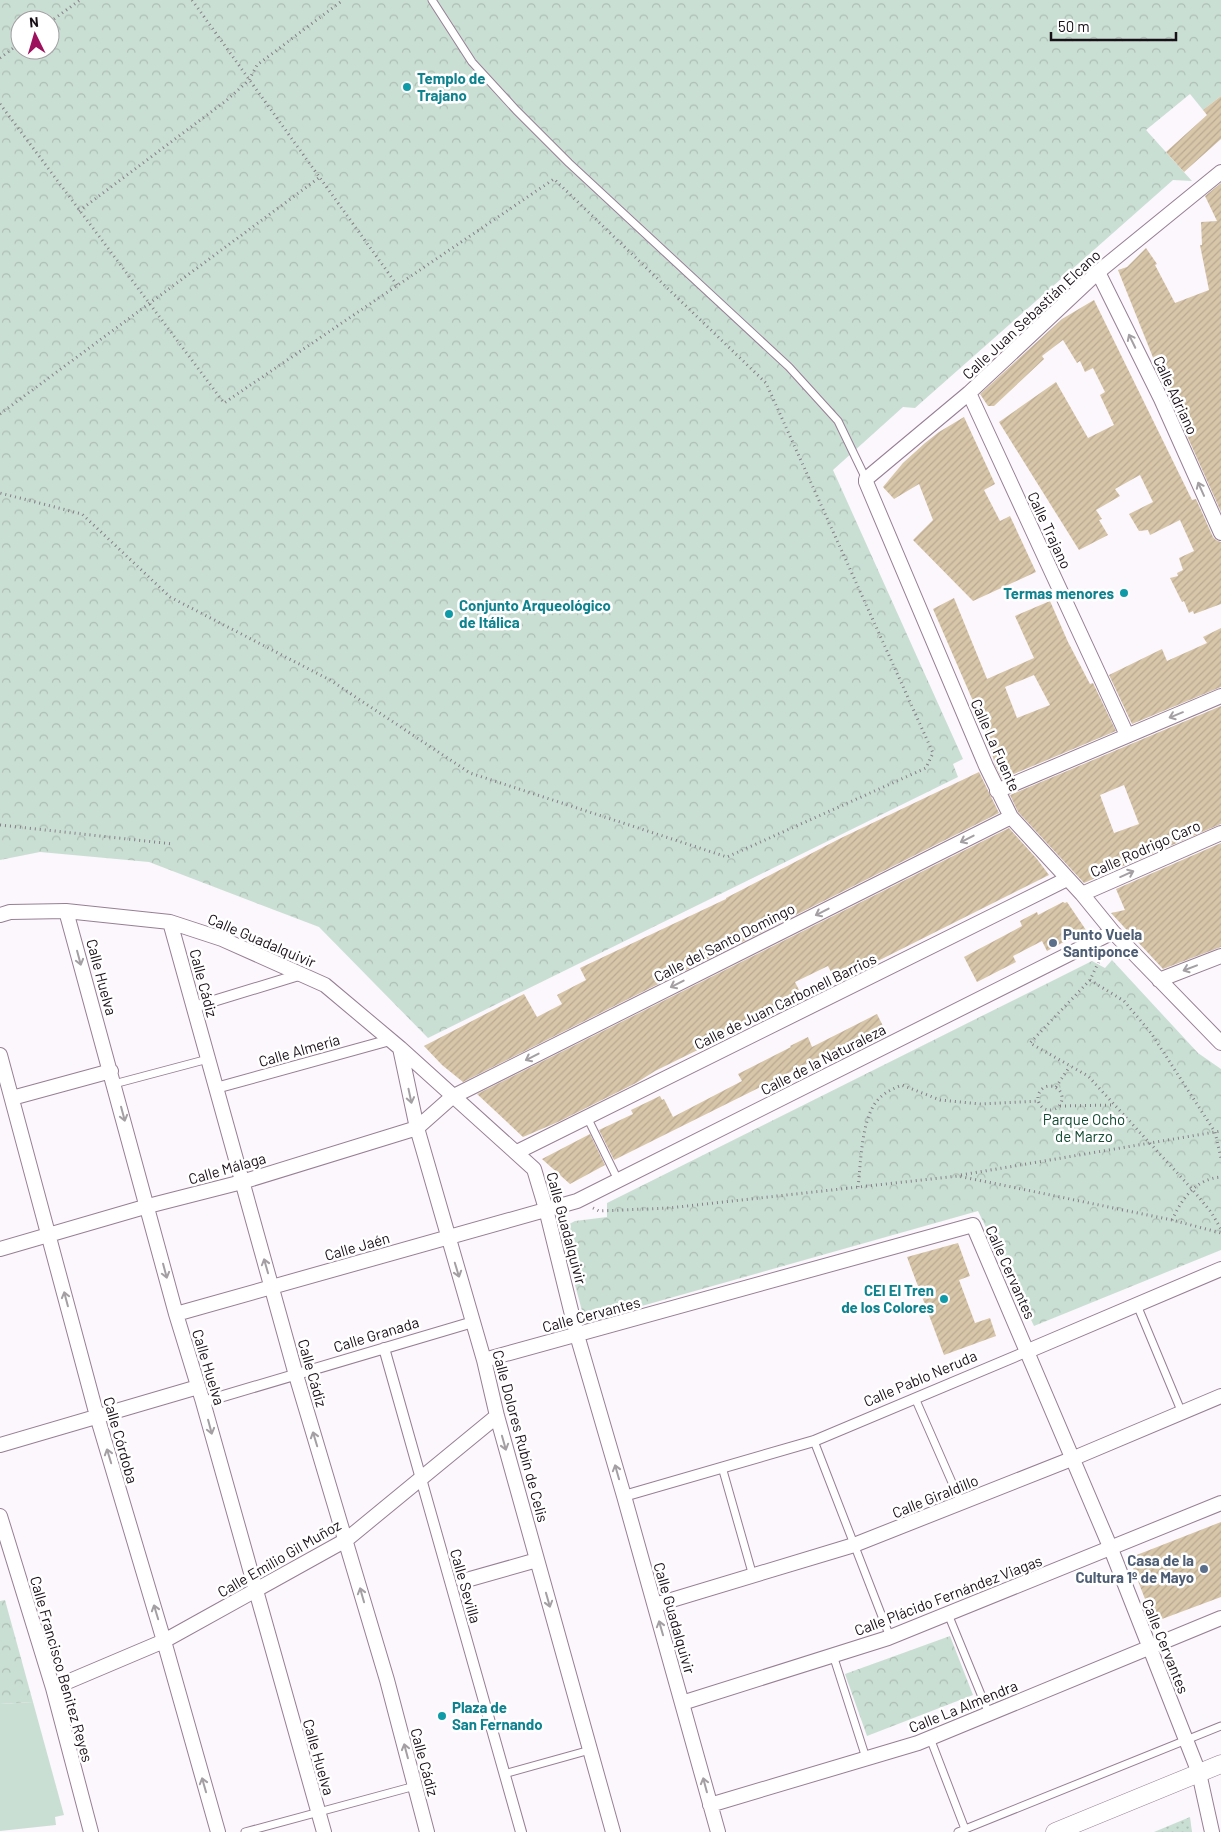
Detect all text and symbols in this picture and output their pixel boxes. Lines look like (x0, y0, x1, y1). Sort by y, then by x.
north arrow (10, 10, 60, 60)
scale bar (1051, 10, 1176, 42)
text: N (28, 13, 39, 30)
text: 50 m (1058, 17, 1090, 35)
place label: Templo de Trajano (417, 69, 485, 104)
marker: Templo de Trajano (401, 81, 413, 93)
street label: Calle Juan Sebastián Elcano (958, 245, 1104, 383)
one-way arrow (1127, 334, 1137, 349)
street label: Calle Adriano (1150, 353, 1202, 437)
one-way arrow (1196, 482, 1205, 497)
street label: Calle Trajano (1024, 489, 1076, 571)
place label: Termas menores (1003, 584, 1114, 602)
marker: Termas menores (1118, 587, 1130, 599)
place label: Conjunto Arqueológico de Itálica (459, 596, 611, 631)
marker: Conjunto Arqueológico de Itálica (443, 608, 455, 620)
street label: Calle La Fuente (968, 696, 1024, 794)
one-way arrow (1169, 710, 1184, 720)
street label: Calle Rodrigo Caro (1087, 816, 1203, 880)
one-way arrow (960, 834, 975, 844)
one-way arrow (1119, 869, 1134, 879)
street label: Calle del Santo Domingo (650, 899, 798, 985)
one-way arrow (815, 908, 830, 917)
street label: Calle Guadalquivir (205, 909, 319, 971)
place label: Punto Vuela Santiponce (1063, 925, 1142, 960)
street label: Calle Huelva (83, 937, 121, 1017)
marker: Punto Vuela Santiponce (1047, 937, 1059, 949)
street label: Calle Cádiz (186, 947, 222, 1019)
one-way arrow (75, 949, 85, 965)
street label: Calle de Juan Carbonell Barrios (691, 949, 879, 1053)
one-way arrow (1183, 964, 1198, 973)
one-way arrow (670, 980, 685, 989)
street label: Calle de la Naturaleza (757, 1020, 889, 1098)
street label: Calle Almería (256, 1030, 342, 1070)
one-way arrow (524, 1052, 539, 1062)
one-way arrow (406, 1088, 415, 1104)
one-way arrow (118, 1106, 128, 1122)
park label: Parque Ocho de Marzo (1043, 1110, 1125, 1145)
street label: Calle Málaga (186, 1148, 268, 1188)
street label: Calle Guadalquivir (543, 1170, 591, 1287)
street label: Calle Cervantes (982, 1222, 1040, 1322)
street label: Calle Jaén (322, 1228, 392, 1264)
one-way arrow (261, 1258, 271, 1274)
one-way arrow (453, 1261, 463, 1277)
one-way arrow (161, 1263, 170, 1279)
place label: CEI El Tren de los Colores (841, 1281, 934, 1316)
one-way arrow (61, 1292, 70, 1308)
street label: Calle Cervantes (540, 1292, 642, 1336)
marker: CEI El Tren de los Colores (938, 1293, 950, 1305)
street label: Calle Granada (331, 1312, 421, 1356)
street label: Calle Huelva (189, 1327, 229, 1407)
street label: Calle Cádiz (295, 1337, 331, 1409)
street label: Calle Pablo Neruda (861, 1346, 979, 1410)
street label: Calle Dolores Rubín de Celis (489, 1348, 553, 1524)
street label: Calle Córdoba (100, 1395, 142, 1485)
one-way arrow (205, 1419, 215, 1435)
one-way arrow (310, 1431, 320, 1447)
one-way arrow (500, 1435, 510, 1451)
one-way arrow (103, 1449, 113, 1465)
one-way arrow (612, 1464, 622, 1480)
street label: Calle Giraldillo (889, 1471, 981, 1521)
street label: Calle Emilio Gil Muñoz (214, 1515, 344, 1601)
street label: Calle Sevilla (447, 1547, 485, 1625)
street label: Calle Plácido Fernández Viagas (852, 1551, 1044, 1639)
place label: Casa de la Cultura 1º de Mayo (1075, 1551, 1194, 1586)
street label: Calle Guadalquivir (650, 1560, 700, 1676)
marker: Casa de la Cultura 1º de Mayo (1198, 1563, 1210, 1575)
street label: Calle Francisco Benitez Reyes (27, 1574, 97, 1764)
one-way arrow (356, 1587, 366, 1603)
one-way arrow (544, 1591, 553, 1607)
street label: Calle Cervantes (1139, 1596, 1193, 1696)
one-way arrow (150, 1604, 160, 1620)
one-way arrow (656, 1621, 666, 1637)
street label: Calle La Almendra (906, 1676, 1020, 1736)
place label: Plaza de San Fernando (452, 1698, 543, 1733)
marker: Plaza de San Fernando (436, 1710, 448, 1722)
street label: Calle Huelva (300, 1717, 338, 1797)
street label: Calle Cádiz (407, 1726, 443, 1798)
one-way arrow (400, 1743, 410, 1759)
one-way arrow (199, 1777, 209, 1793)
one-way arrow (700, 1777, 709, 1793)

